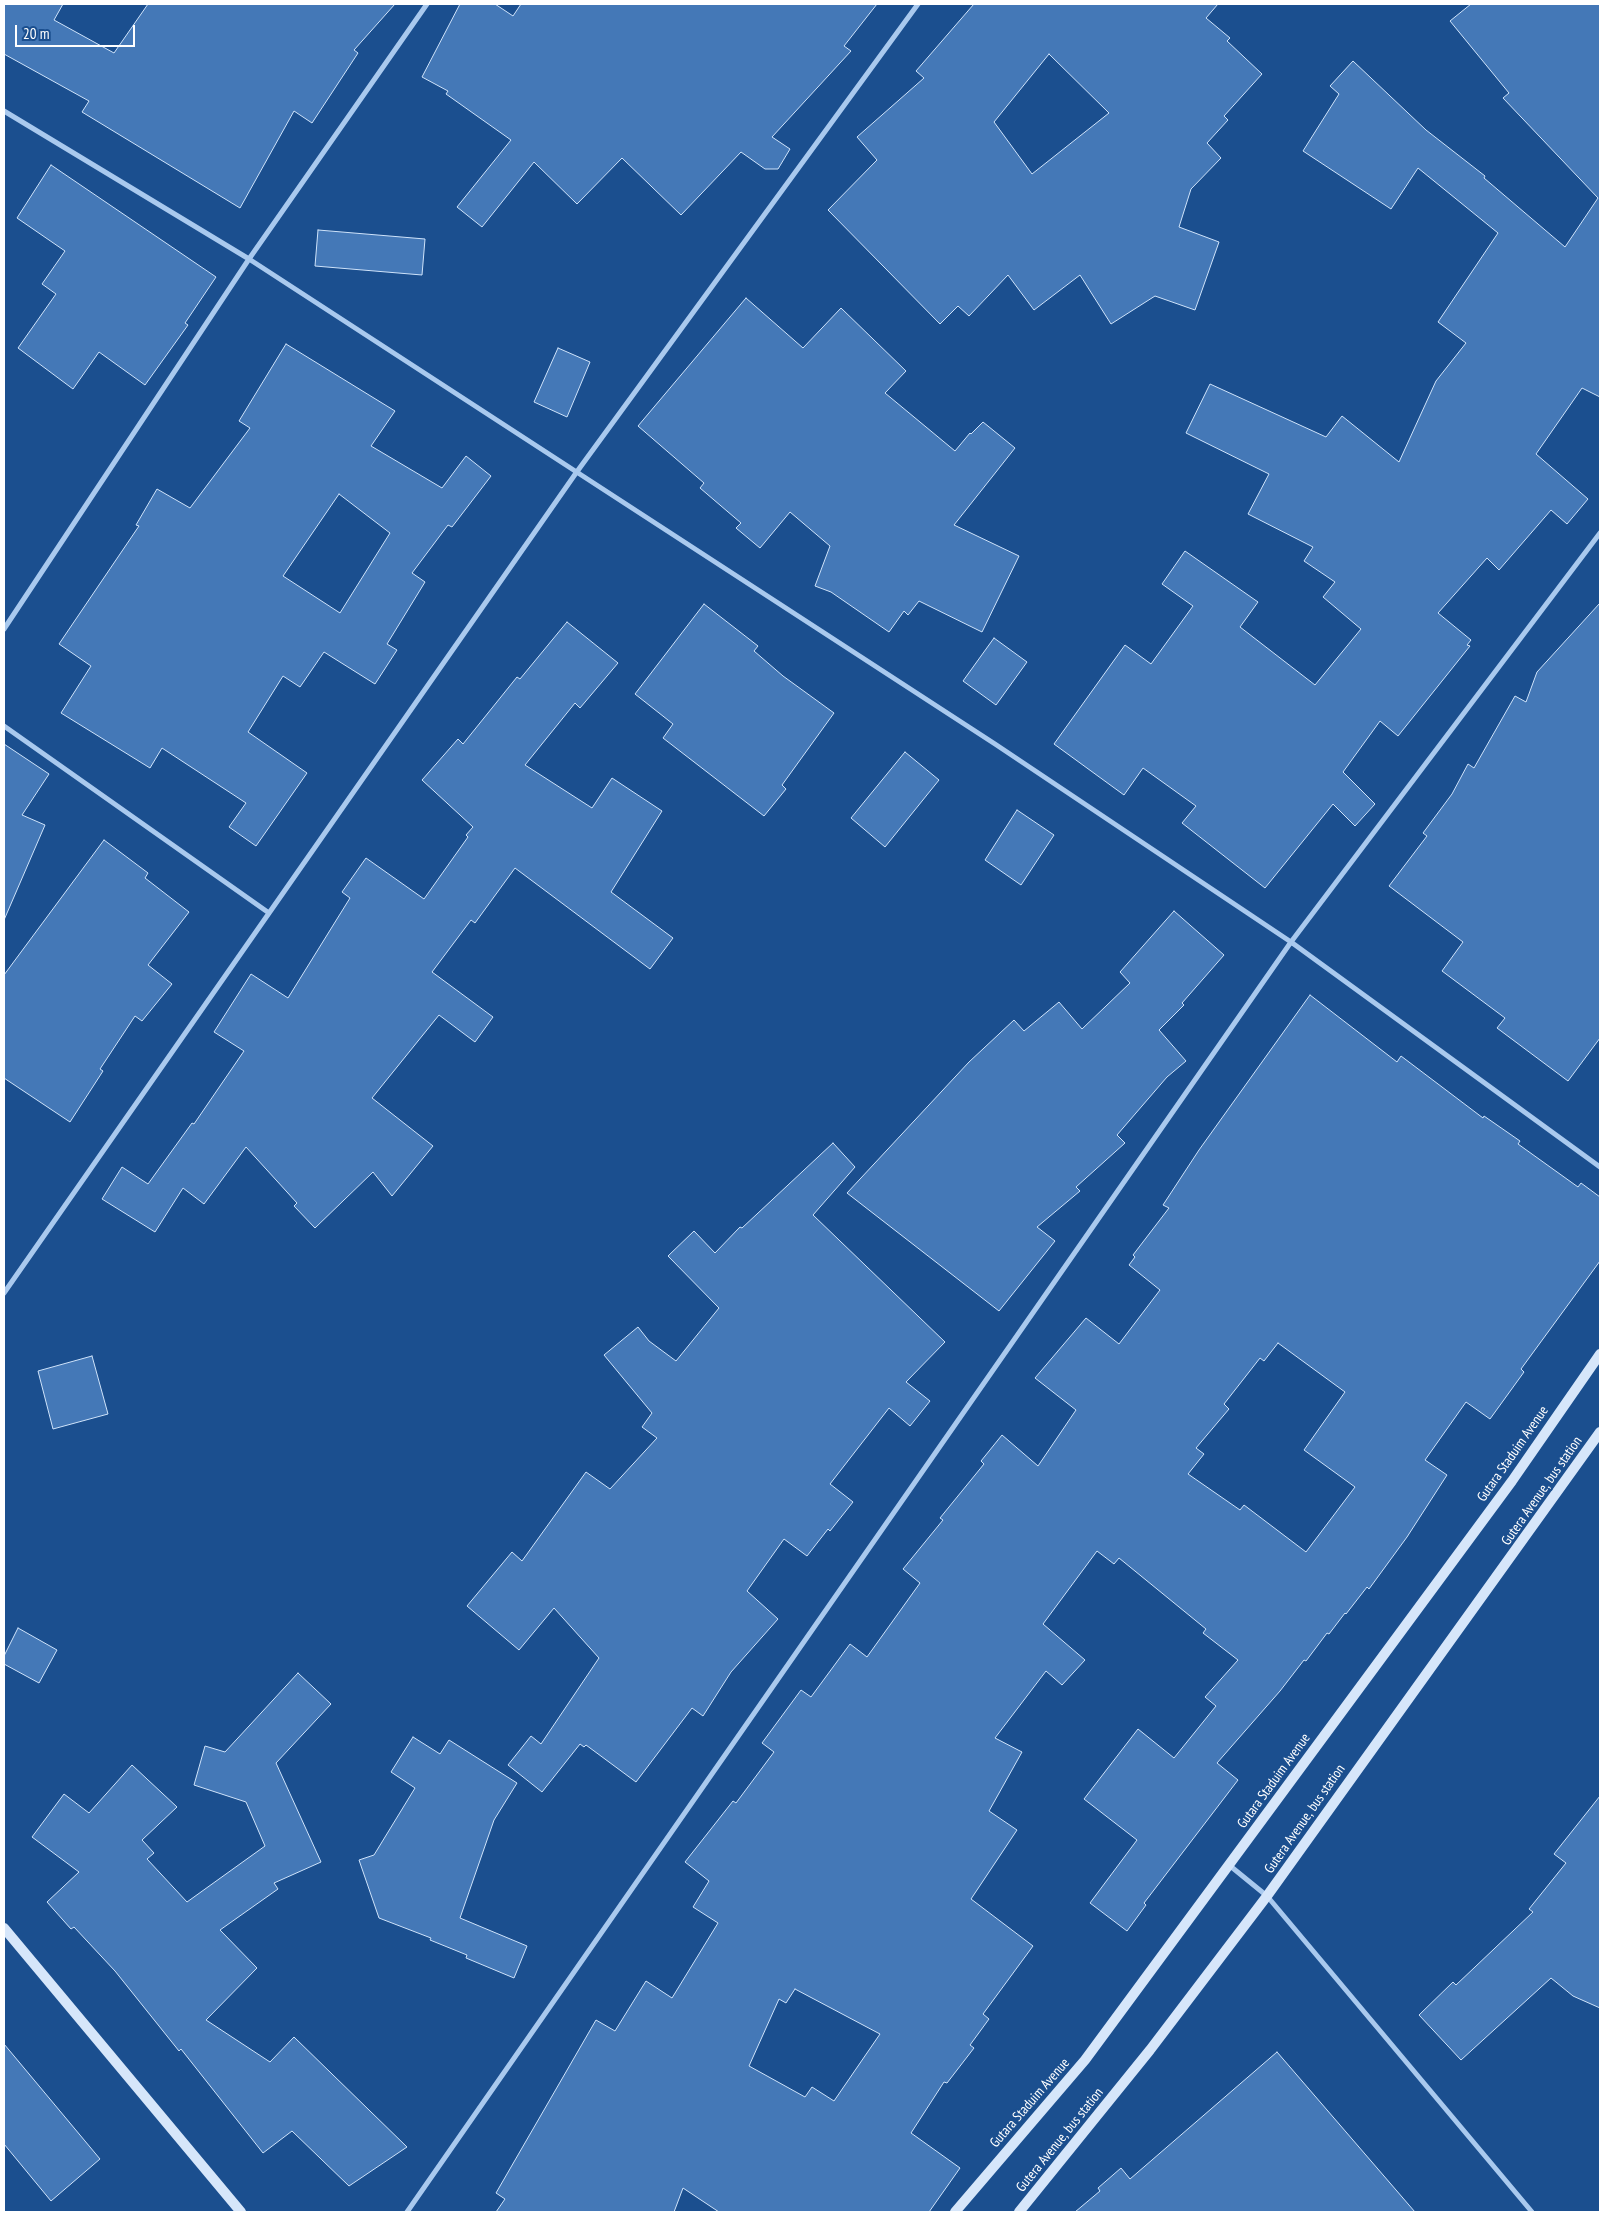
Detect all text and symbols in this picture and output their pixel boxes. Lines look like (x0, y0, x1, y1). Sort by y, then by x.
scale bar (18, 15, 138, 47)
text: 20 m (23, 24, 49, 43)
street label: Gutara Staduim Avenue (1474, 1403, 1552, 1505)
street label: Gutera Avenue, bus station (1498, 1433, 1586, 1549)
street label: Gutara Staduim Avenue (1234, 1730, 1314, 1832)
street label: Gutera Avenue, bus station (1261, 1761, 1349, 1877)
street label: Gutara Staduim Avenue (987, 2055, 1073, 2151)
street label: Gutera Avenue, bus station (1013, 2085, 1107, 2195)

